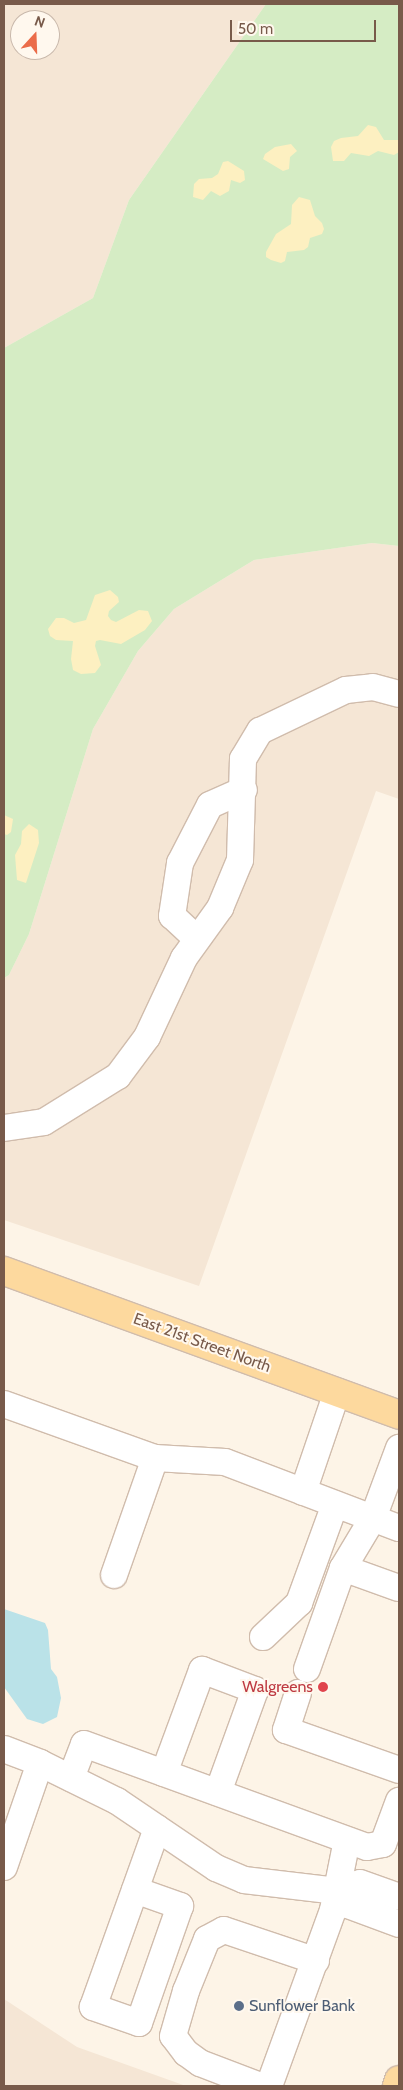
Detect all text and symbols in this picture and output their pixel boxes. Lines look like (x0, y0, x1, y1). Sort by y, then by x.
north arrow (10, 10, 60, 60)
scale bar (233, 10, 379, 42)
text: N (32, 12, 48, 32)
text: 50 m (238, 20, 273, 38)
street label: East 21st Street North (131, 1309, 273, 1377)
place label: Walgreens (242, 1677, 313, 1697)
marker: Walgreens (317, 1681, 329, 1693)
place label: Sunflower Bank (249, 1996, 355, 2016)
marker: Sunflower Bank (233, 2000, 245, 2012)

